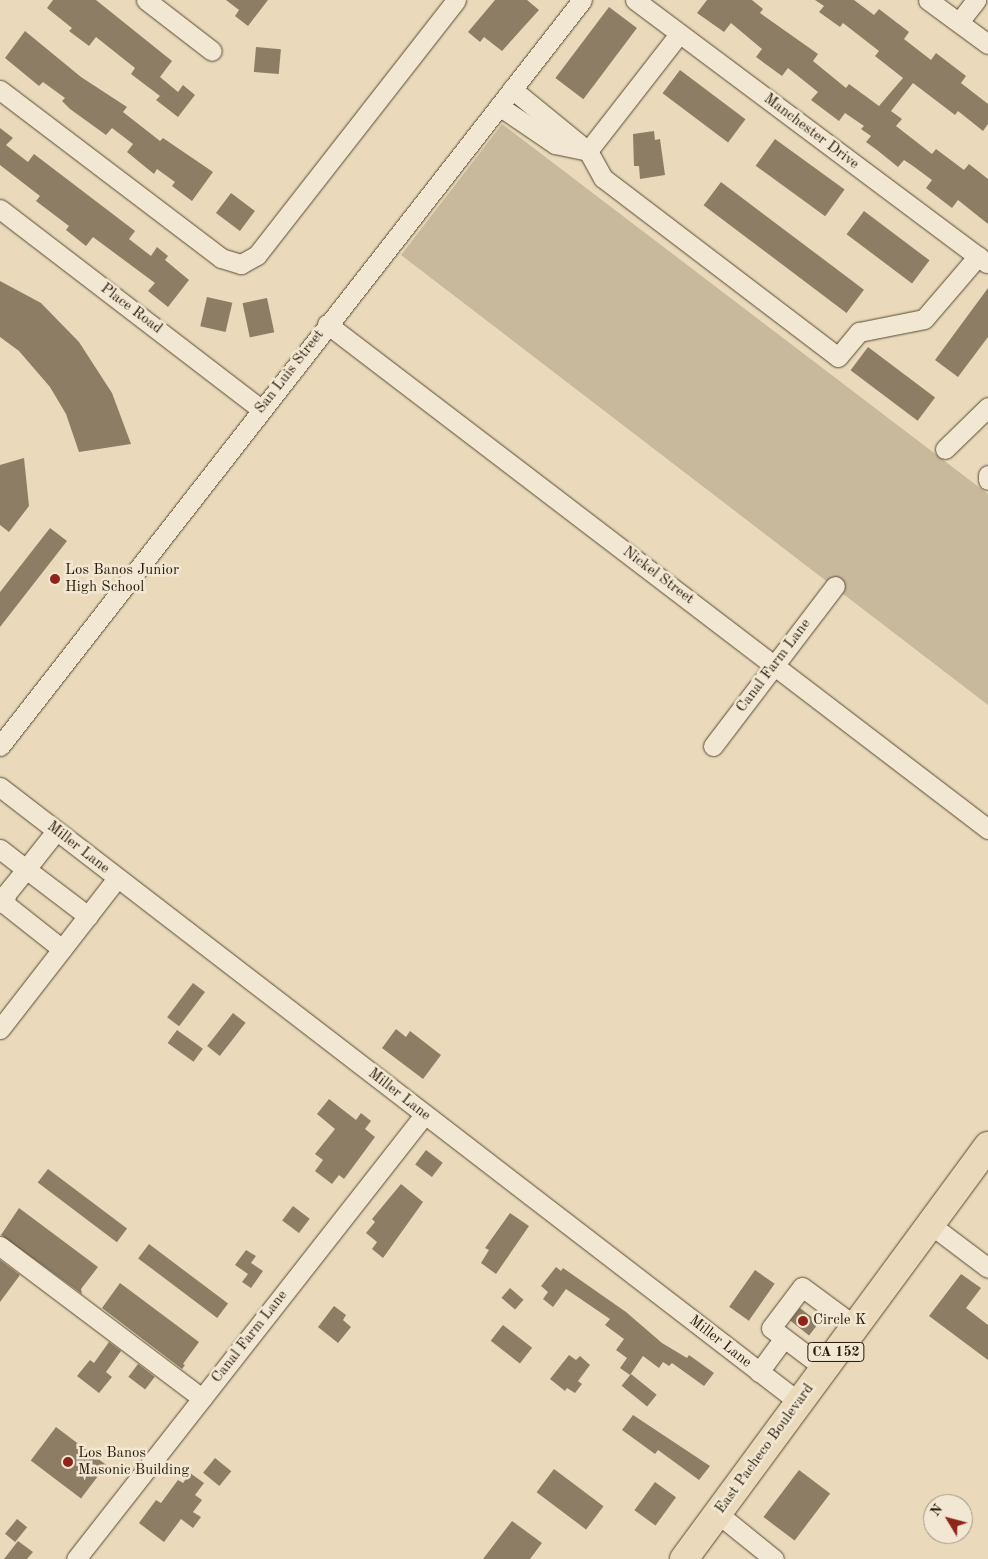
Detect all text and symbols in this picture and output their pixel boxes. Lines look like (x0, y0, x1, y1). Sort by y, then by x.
street label: Manchester Drive (760, 90, 862, 174)
street label: Place Road (97, 280, 165, 338)
street label: San Luis Street (252, 326, 328, 418)
street label: Nickel Street (619, 543, 697, 609)
place label: Los Banos Junior High School (65, 561, 179, 596)
marker: Los Banos Junior High School (49, 573, 61, 585)
street label: Canal Farm Lane (733, 616, 815, 716)
street label: Miller Lane (43, 818, 113, 878)
street label: Miller Lane (364, 1065, 434, 1125)
street label: Canal Farm Lane (208, 1287, 292, 1387)
street label: Miller Lane (685, 1312, 755, 1372)
place label: Circle K (813, 1312, 866, 1330)
marker: Circle K (797, 1315, 809, 1327)
road number: CA 152 (807, 1340, 865, 1364)
street label: East Pacheco Boulevard (712, 1381, 818, 1517)
place label: Los Banos Masonic Building (78, 1444, 189, 1479)
marker: Los Banos Masonic Building (62, 1456, 74, 1468)
north arrow (923, 1494, 973, 1544)
text: N (928, 1502, 946, 1519)

